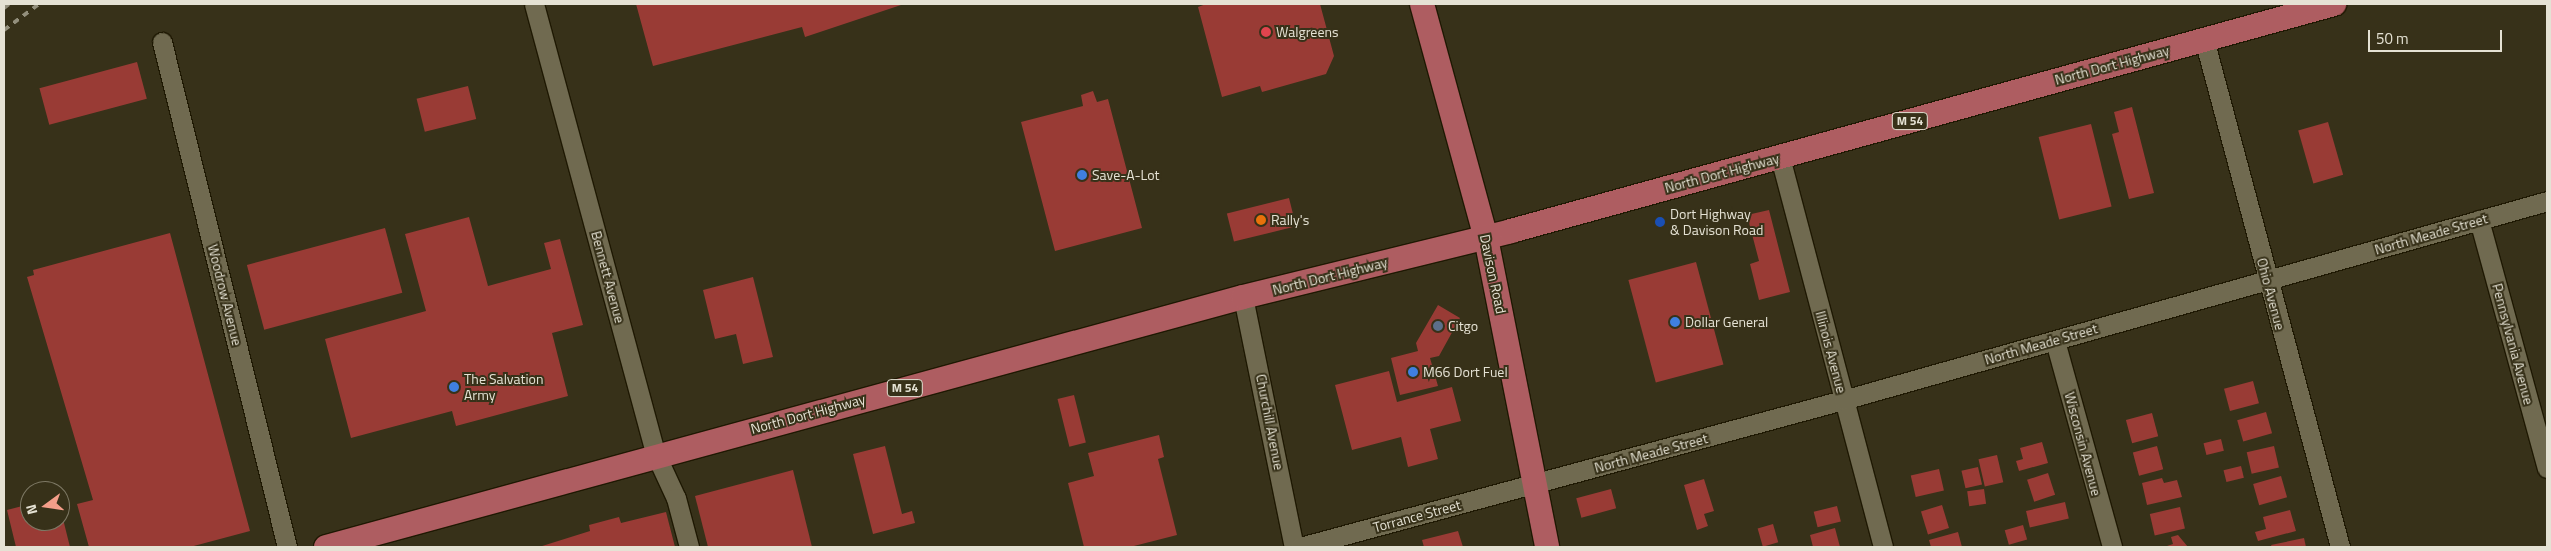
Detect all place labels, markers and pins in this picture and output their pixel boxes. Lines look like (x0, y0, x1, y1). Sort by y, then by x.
place label: Walgreens (1276, 24, 1339, 40)
marker: Walgreens (1260, 26, 1272, 38)
place label: Save-A-Lot (1092, 167, 1159, 183)
marker: Save-A-Lot (1076, 169, 1088, 181)
place label: Dort Highway & Davison Road (1670, 206, 1763, 238)
place label: Rally's (1271, 212, 1309, 228)
marker: Rally's (1255, 214, 1267, 226)
marker: Dort Highway & Davison Road (1654, 216, 1666, 228)
place label: Dollar General (1685, 314, 1768, 330)
marker: Dollar General (1669, 316, 1681, 328)
place label: Citgo (1448, 318, 1478, 334)
marker: Citgo (1432, 320, 1444, 332)
place label: M66 Dort Fuel (1423, 364, 1508, 380)
marker: M66 Dort Fuel (1407, 366, 1419, 378)
place label: The Salvation Army (464, 371, 543, 404)
marker: The Salvation Army (448, 381, 460, 393)

